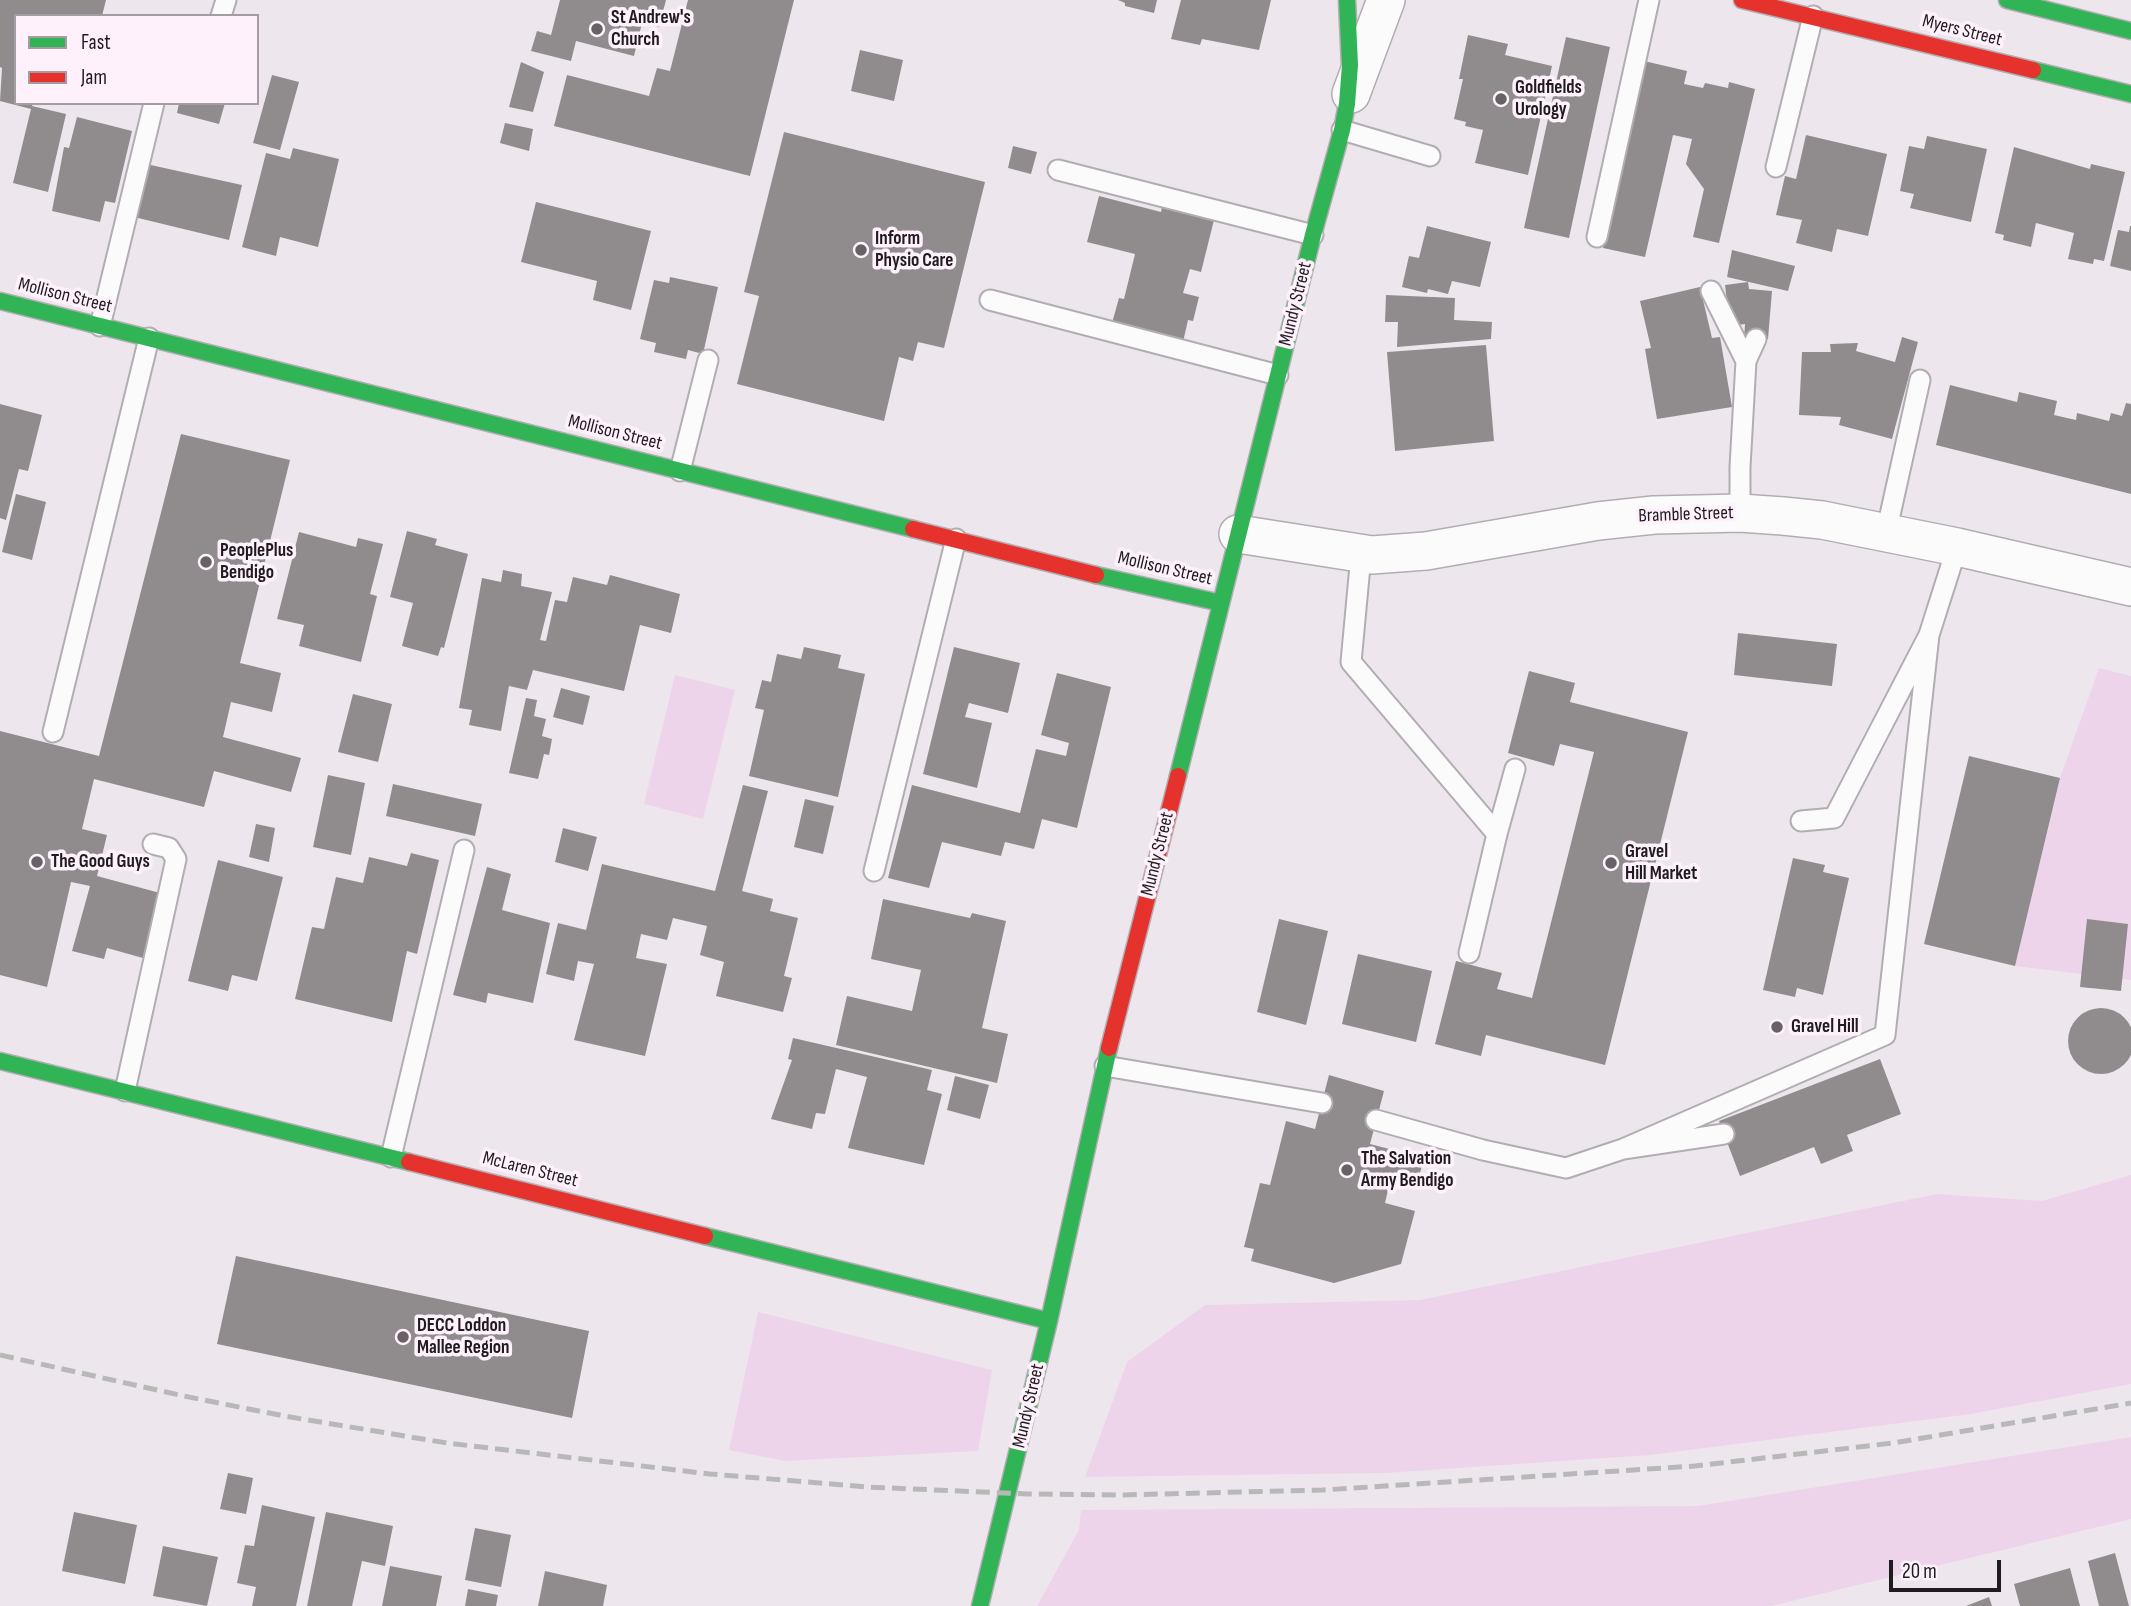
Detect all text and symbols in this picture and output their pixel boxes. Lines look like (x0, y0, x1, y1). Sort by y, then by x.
place label: St Andrew's Church (611, 7, 691, 51)
street label: Myers Street (1920, 10, 2004, 52)
legend (14, 14, 259, 105)
marker: St Andrew's Church (589, 21, 605, 37)
text: Fast (81, 30, 111, 55)
text: Jam (81, 65, 107, 90)
place label: Goldfields Urology (1515, 77, 1582, 121)
marker: Goldfields Urology (1493, 91, 1509, 107)
place label: Inform Physio Care (875, 228, 953, 272)
marker: Inform Physio Care (853, 242, 869, 258)
street label: Mundy Street (1275, 260, 1317, 348)
street label: Mollison Street (16, 273, 114, 319)
street label: Mollison Street (566, 410, 664, 456)
street label: Bramble Street (1638, 502, 1734, 528)
place label: PeoplePlus Bendigo (220, 540, 293, 584)
street label: Mollison Street (1116, 547, 1214, 591)
marker: PeoplePlus Bendigo (198, 554, 214, 570)
street label: Mundy Street (1137, 810, 1179, 898)
place label: Gravel Hill Market (1625, 841, 1697, 885)
place label: The Good Guys (51, 851, 150, 873)
marker: The Good Guys (29, 854, 45, 870)
marker: Gravel Hill Market (1603, 855, 1619, 871)
place label: Gravel Hill (1791, 1016, 1859, 1038)
marker: Gravel Hill (1769, 1019, 1785, 1035)
street label: McLaren Street (480, 1147, 580, 1193)
place label: The Salvation Army Bendigo (1361, 1148, 1453, 1192)
marker: The Salvation Army Bendigo (1339, 1162, 1355, 1178)
place label: DECC Loddon Mallee Region (417, 1315, 510, 1359)
marker: DECC Loddon Mallee Region (395, 1329, 411, 1345)
street label: Mundy Street (1008, 1362, 1050, 1450)
scale bar (1893, 1546, 2005, 1590)
text: 20 m (1902, 1559, 1937, 1584)

